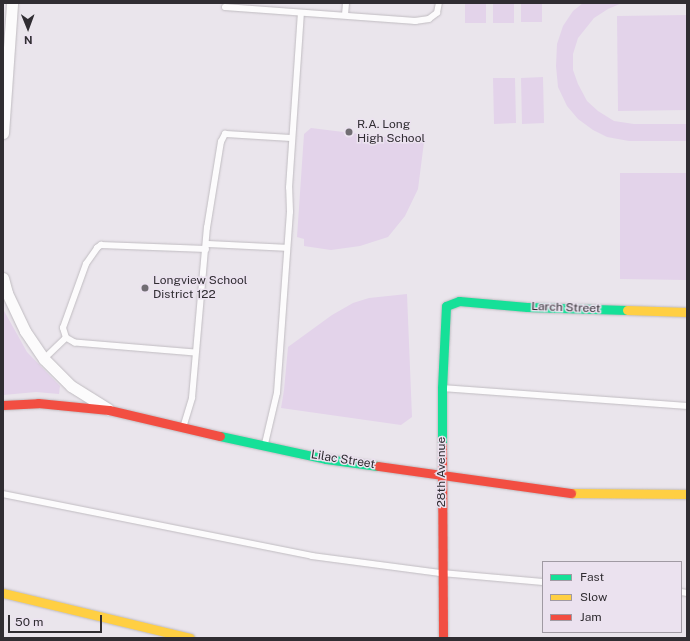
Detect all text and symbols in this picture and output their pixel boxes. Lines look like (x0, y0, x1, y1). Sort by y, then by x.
north arrow (8, 8, 48, 48)
text: N (24, 34, 33, 46)
place label: R.A. Long High School (357, 118, 425, 146)
marker: R.A. Long High School (344, 127, 354, 137)
place label: Longview School District 122 (153, 274, 248, 302)
marker: Longview School District 122 (140, 283, 150, 293)
street label: Larch Street (531, 300, 601, 316)
street label: 28th Avenue (435, 437, 449, 507)
street label: Lilac Street (310, 448, 376, 472)
legend (542, 561, 682, 633)
text: Fast (580, 570, 604, 584)
text: Slow (580, 590, 607, 604)
scale bar (10, 607, 104, 633)
text: Jam (580, 610, 602, 624)
text: 50 m (15, 615, 43, 629)

